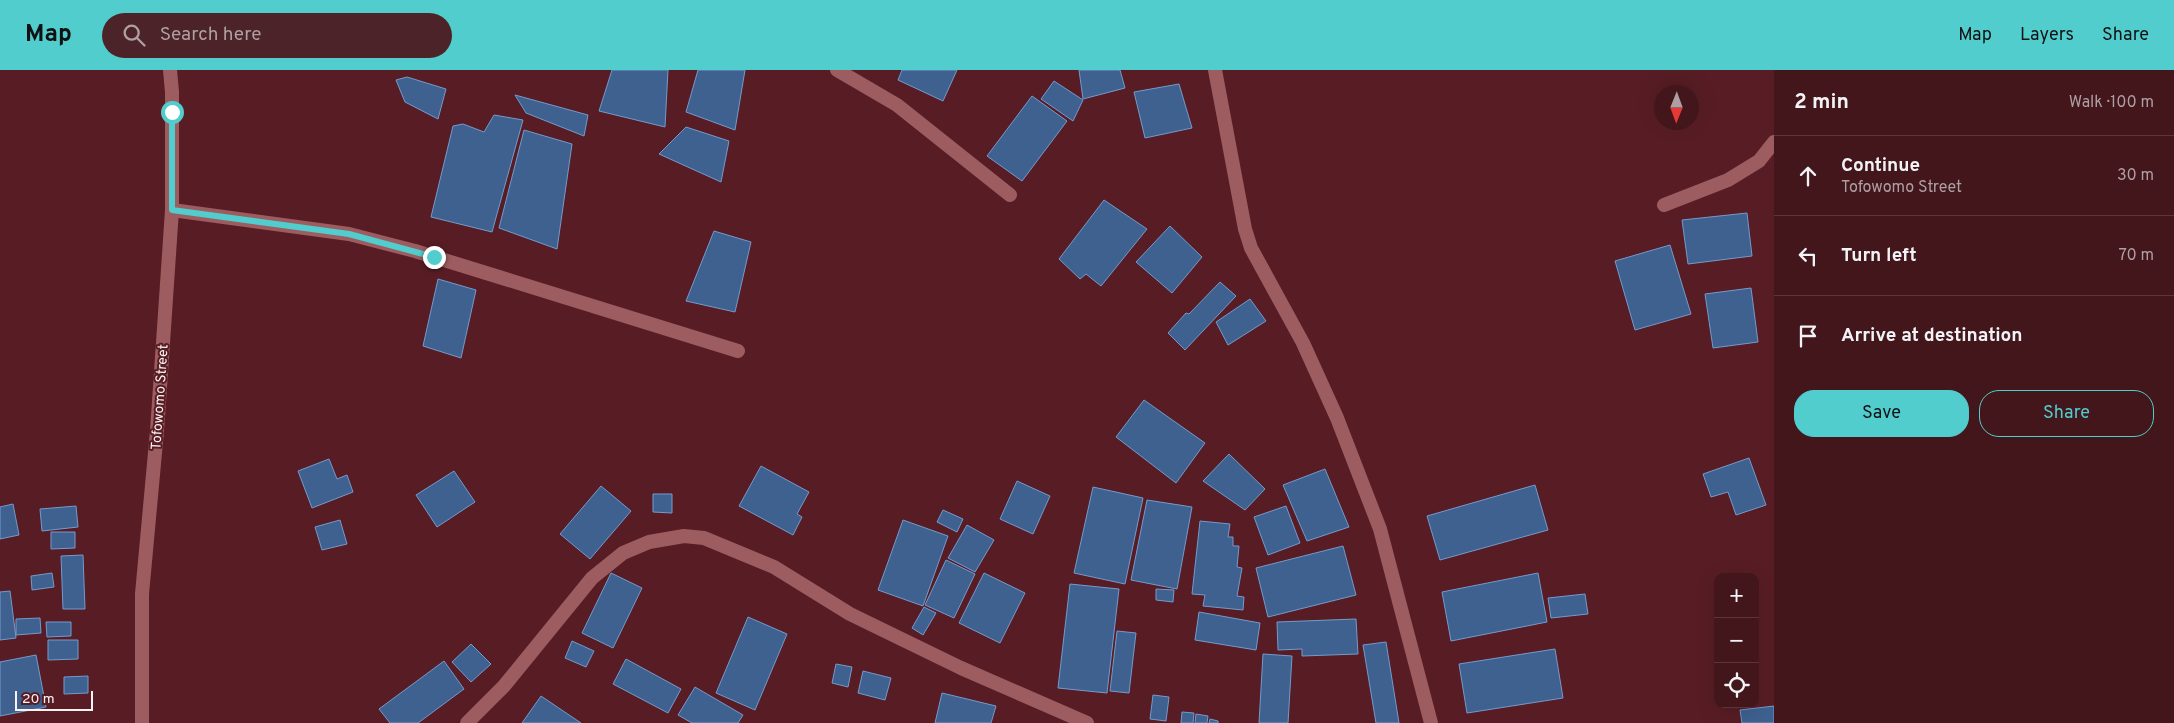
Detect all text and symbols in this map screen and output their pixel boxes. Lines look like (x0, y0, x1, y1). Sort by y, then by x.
search box (102, 13, 452, 58)
text: Map (25, 20, 72, 50)
icon: search (120, 21, 148, 49)
text: Search here (160, 23, 261, 47)
text: Map (1958, 24, 1992, 47)
text: Layers (2020, 24, 2074, 47)
text: Share (2102, 24, 2149, 47)
north arrow (1654, 85, 1699, 130)
text: 2 min (1794, 89, 1849, 116)
text: Walk · 100 m (2069, 93, 2154, 113)
route start (161, 101, 184, 124)
text: Continue (1841, 154, 1920, 178)
icon: ahead (1794, 162, 1822, 190)
text: 30 m (2117, 166, 2154, 186)
text: Tofowomo Street (1841, 178, 1962, 198)
icon: left (1794, 242, 1822, 270)
text: Turn left (1841, 244, 1917, 268)
route end (423, 246, 446, 269)
text: 70 m (2119, 246, 2154, 266)
icon: arrive (1794, 322, 1822, 350)
text: Arrive at destination (1841, 324, 2022, 348)
street label: Tofowomo Street (148, 344, 173, 451)
button: Save (1794, 390, 1969, 437)
button: Share (1979, 390, 2154, 437)
map controls (1714, 573, 1759, 708)
button: + (1714, 573, 1759, 618)
button: − (1714, 618, 1759, 663)
button: locate (1714, 663, 1759, 708)
scale bar (15, 688, 92, 711)
text: 20 m (22, 691, 55, 708)

